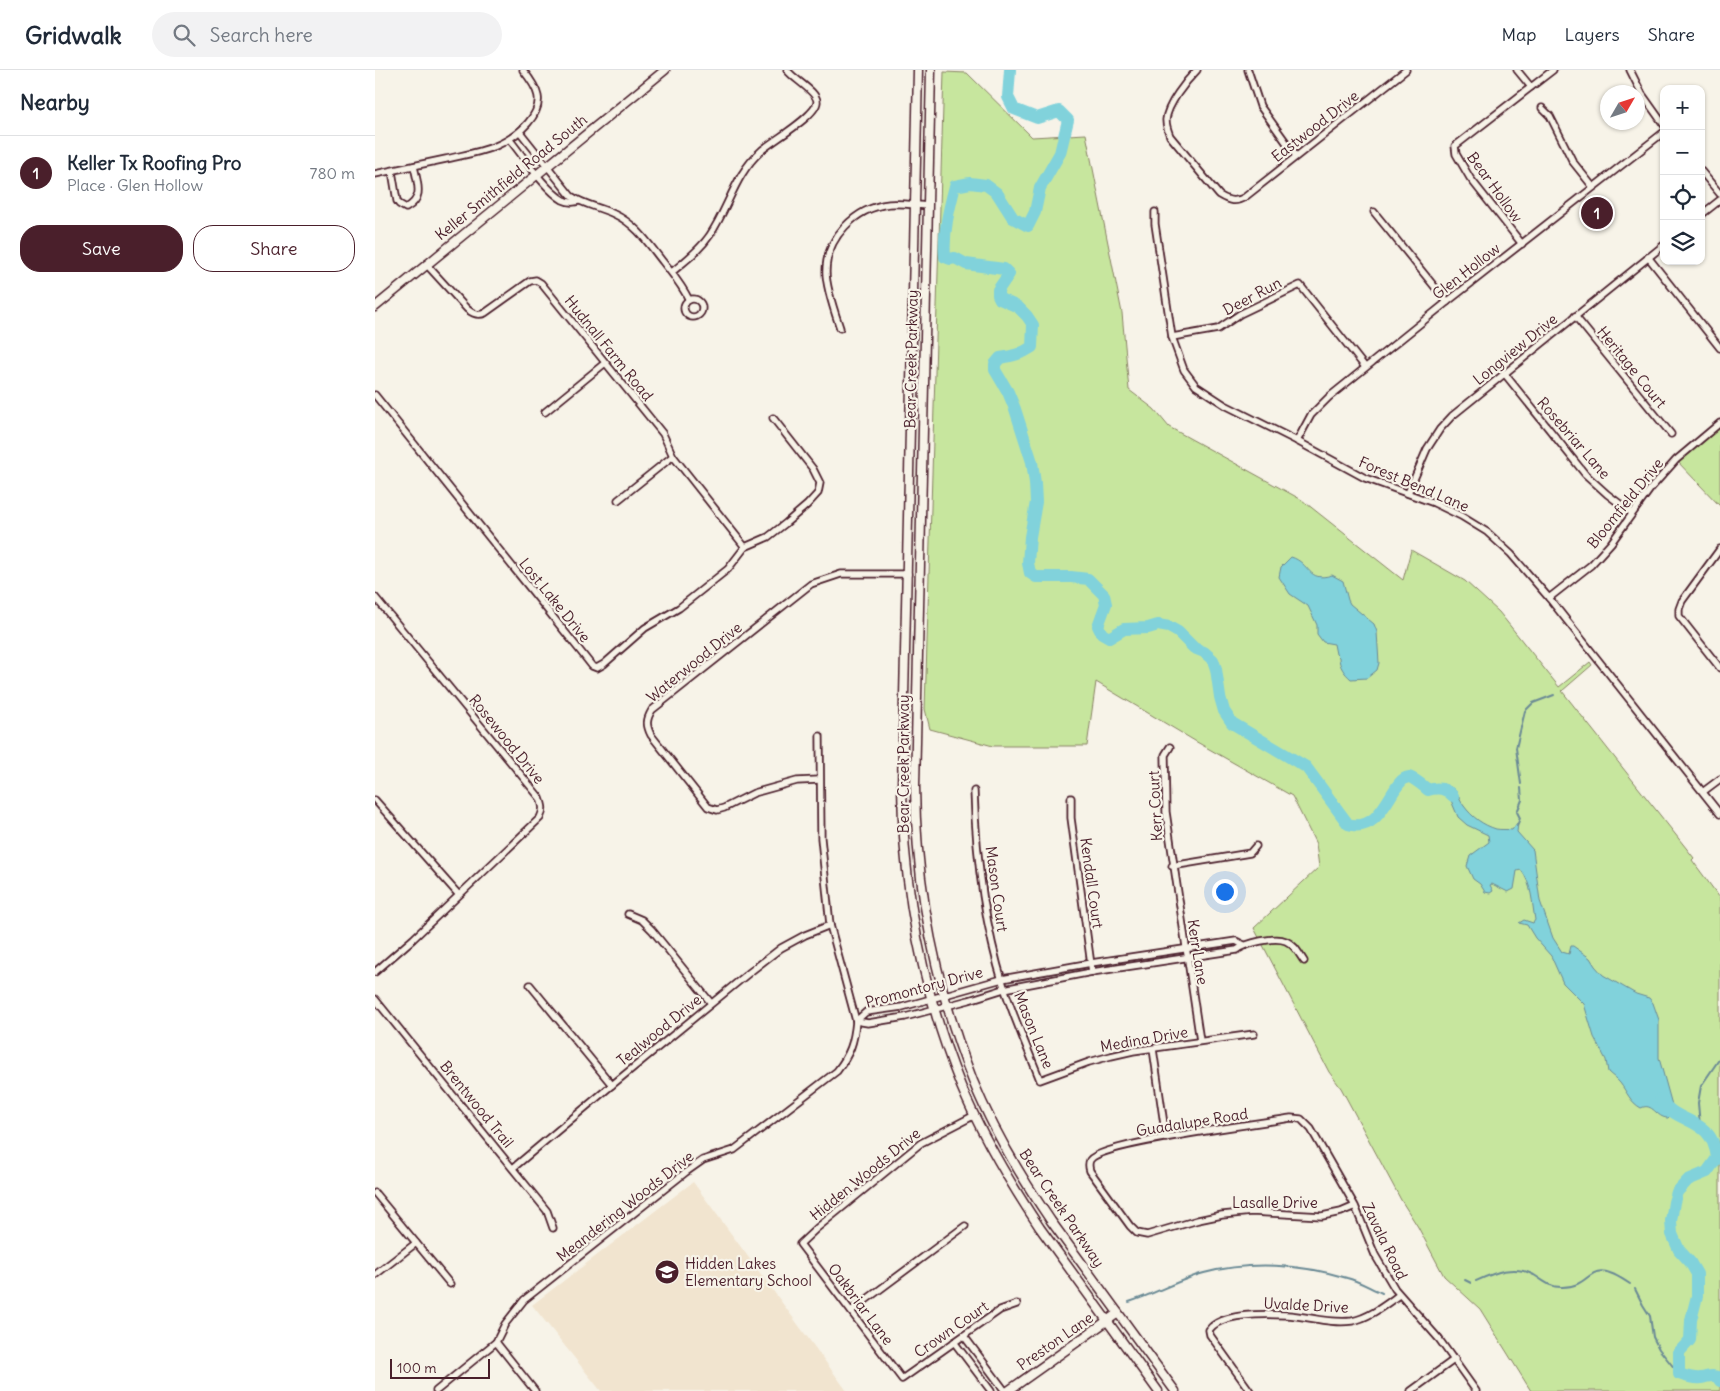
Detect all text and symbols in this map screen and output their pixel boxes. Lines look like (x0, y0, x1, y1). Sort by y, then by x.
search box (152, 12, 502, 57)
text: Gridwalk (25, 20, 122, 50)
icon: search (170, 21, 198, 49)
text: Search here (210, 23, 313, 47)
text: Map (1501, 23, 1536, 46)
text: Layers (1564, 23, 1620, 46)
text: Share (1648, 23, 1695, 46)
north arrow (1600, 85, 1645, 130)
map controls (1660, 85, 1705, 265)
button: + (1660, 85, 1705, 130)
street label: Eastwood Drive (1268, 86, 1362, 166)
text: Nearby (20, 89, 90, 116)
street label: Keller Smithfield Road South (431, 110, 591, 244)
button: − (1660, 130, 1705, 175)
street label: Bear Hollow (1463, 148, 1527, 226)
text: Keller Tx Roofing Pro (67, 151, 241, 175)
text: 1 (33, 163, 39, 183)
text: 780 m (310, 163, 355, 183)
text: Place · Glen Hollow (67, 175, 203, 195)
button: locate (1660, 175, 1705, 220)
pin: 1 (1581, 194, 1613, 232)
button: layers (1660, 220, 1705, 265)
button: Save (20, 225, 183, 272)
button: Share (193, 225, 355, 272)
street label: Glen Hollow (1428, 239, 1504, 303)
street label: Deer Run (1220, 273, 1285, 319)
street label: Bear Creek Parkway (900, 289, 922, 429)
street label: Hudnall Farm Road (561, 291, 657, 405)
street label: Longview Drive (1469, 309, 1561, 389)
street label: Heritage Court (1593, 322, 1671, 412)
street label: Rosebriar Lane (1533, 393, 1615, 483)
street label: Forest Bend Lane (1356, 452, 1472, 516)
street label: Bloomfield Drive (1583, 454, 1667, 552)
street label: Lost Lake Drive (515, 554, 595, 646)
street label: Waterwood Drive (642, 618, 746, 706)
street label: Rosewood Drive (465, 691, 549, 787)
street label: Bear Creek Parkway (894, 695, 913, 833)
street label: Kerr Court (1144, 770, 1166, 842)
street label: Kendall Court (1076, 836, 1108, 930)
street label: Mason Court (982, 845, 1012, 933)
your location (1212, 879, 1238, 905)
street label: Kerr Lane (1183, 918, 1213, 986)
street label: Promontory Drive (863, 962, 985, 1012)
street label: Mason Lane (1010, 989, 1058, 1071)
street label: Tealwood Drive (613, 990, 705, 1070)
street label: Medina Drive (1099, 1022, 1189, 1056)
street label: Brentwood Trail (436, 1057, 518, 1151)
street label: Guadalupe Road (1135, 1104, 1249, 1140)
street label: Hidden Woods Drive (806, 1124, 924, 1224)
street label: Bear Creek Parkway (1015, 1145, 1109, 1271)
street label: Meandering Woods Drive (553, 1146, 697, 1266)
street label: Lasalle Drive (1232, 1193, 1318, 1212)
street label: Zavala Road (1358, 1199, 1412, 1283)
place label: Hidden Lakes Elementary School (685, 1254, 812, 1290)
school or university icon: Hidden Lakes Elementary School (654, 1259, 680, 1285)
street label: Oakbriar Lane (824, 1259, 898, 1349)
street label: Uvalde Drive (1263, 1293, 1349, 1317)
street label: Crown Court (910, 1296, 992, 1362)
street label: Preston Lane (1013, 1308, 1097, 1374)
scale bar (390, 1356, 490, 1379)
text: 100 m (397, 1359, 437, 1377)

